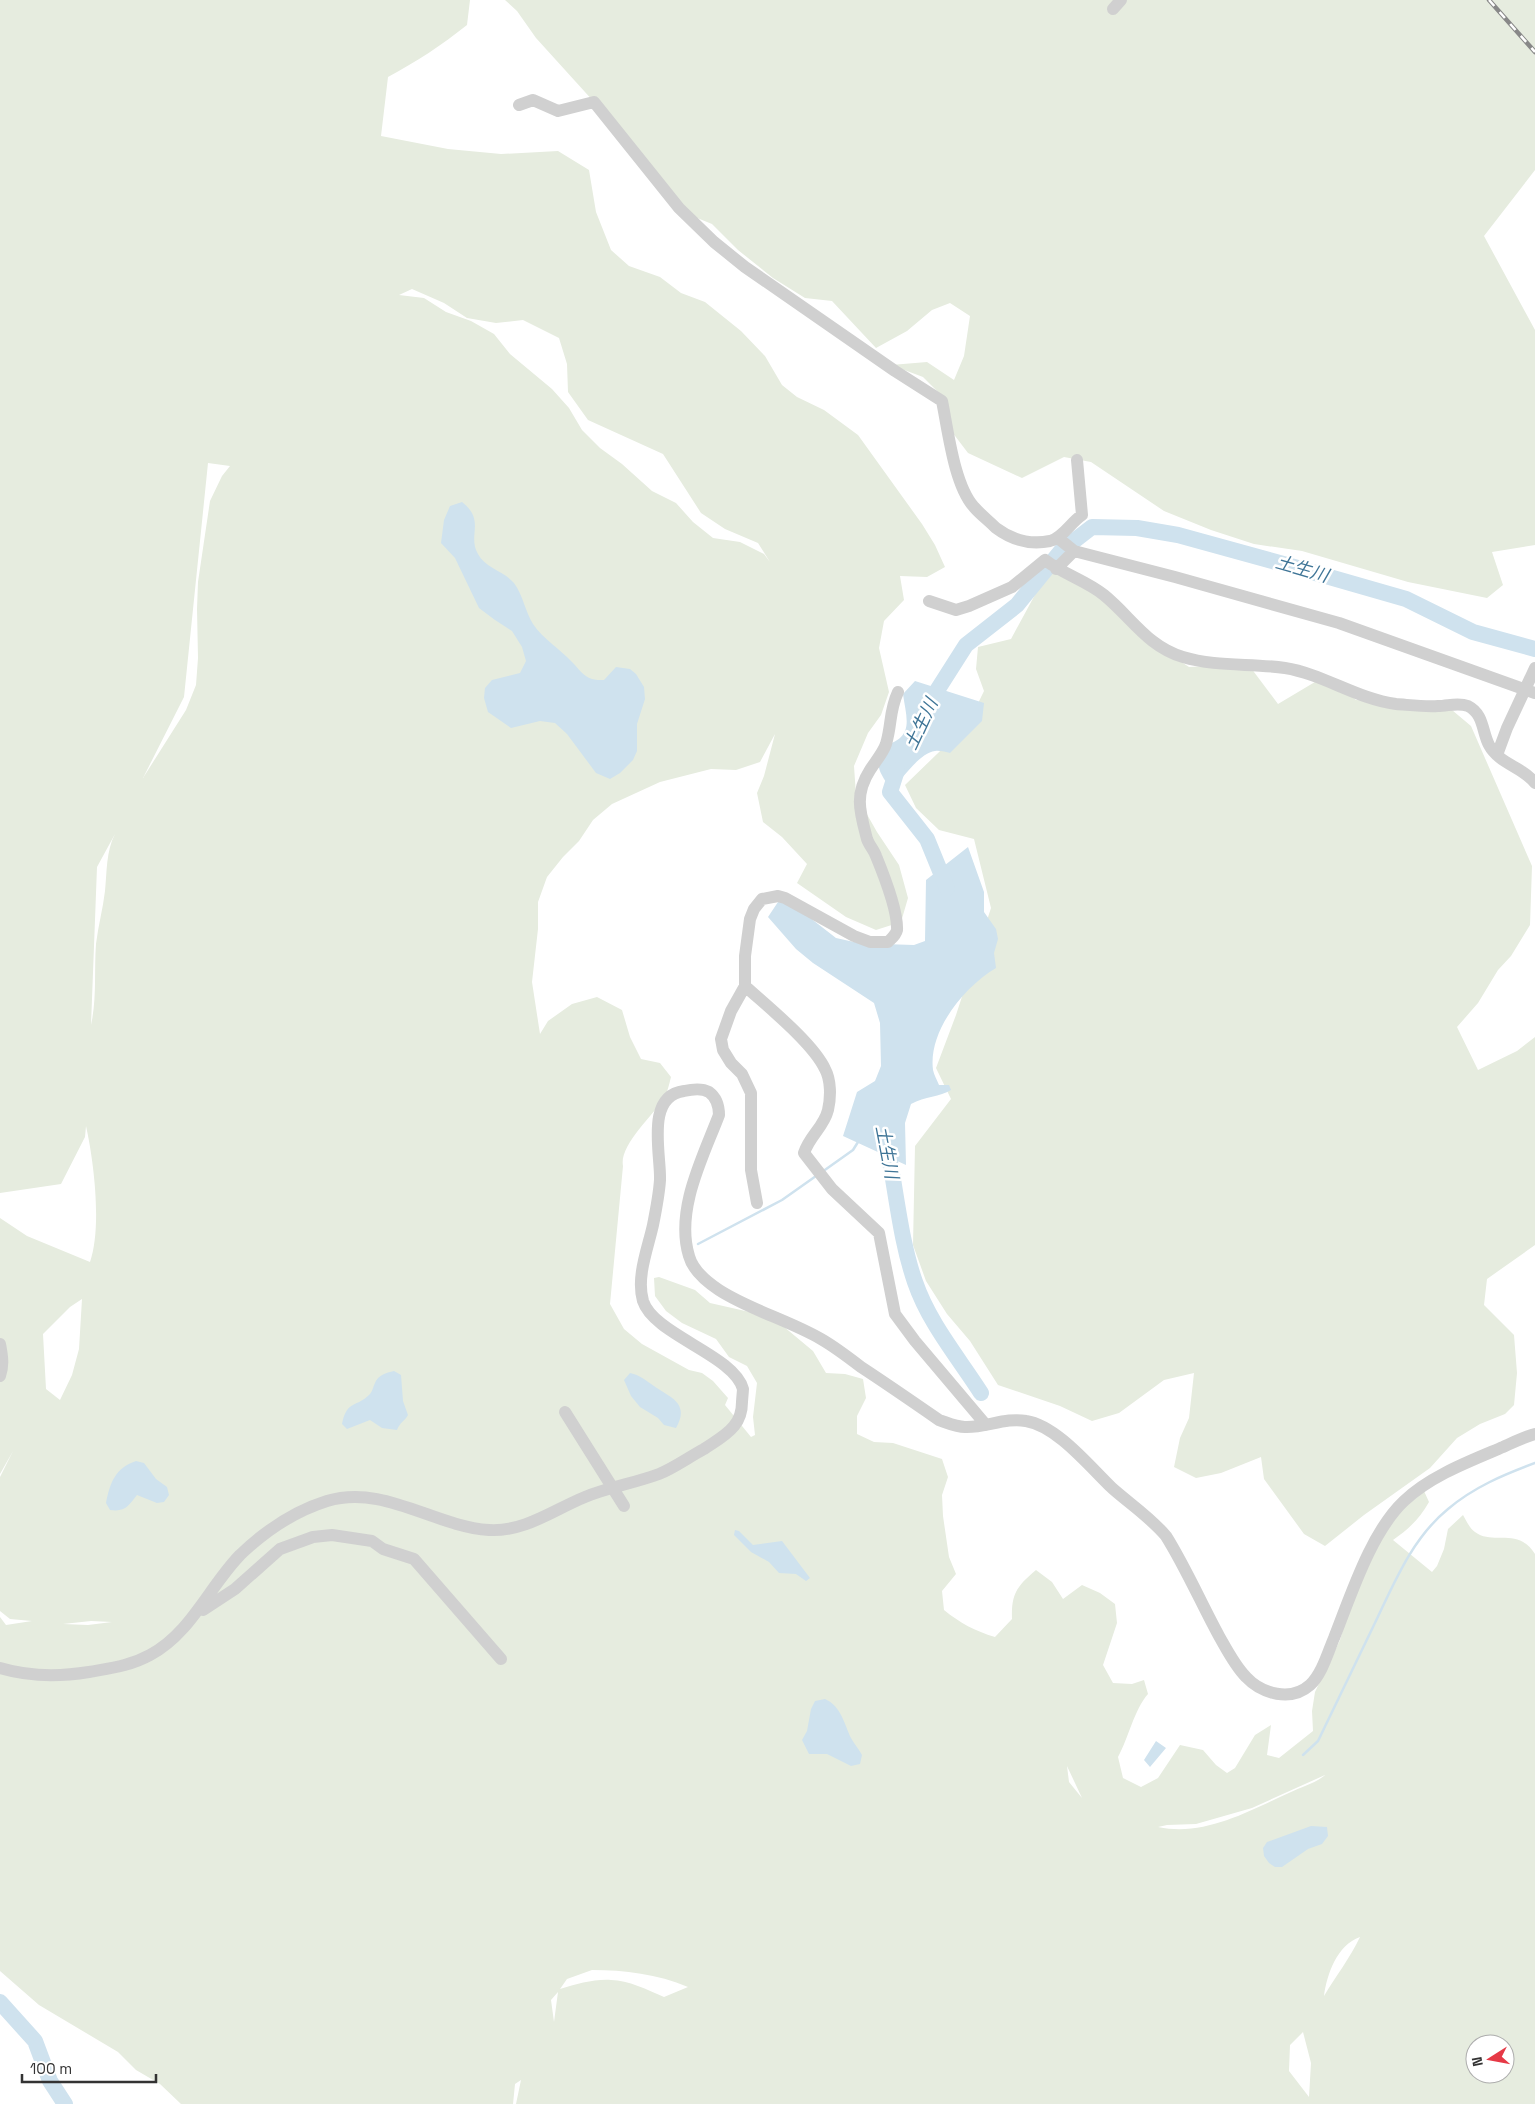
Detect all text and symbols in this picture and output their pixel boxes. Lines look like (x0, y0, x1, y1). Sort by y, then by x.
water label: 土生川 (1273, 550, 1333, 588)
water label: 土生川 (899, 693, 943, 753)
water label: 土生川 (871, 1123, 904, 1183)
north arrow (1465, 2034, 1515, 2084)
scale bar (22, 2052, 156, 2084)
text: N (1468, 2055, 1487, 2068)
text: 100 m (30, 2059, 72, 2078)

